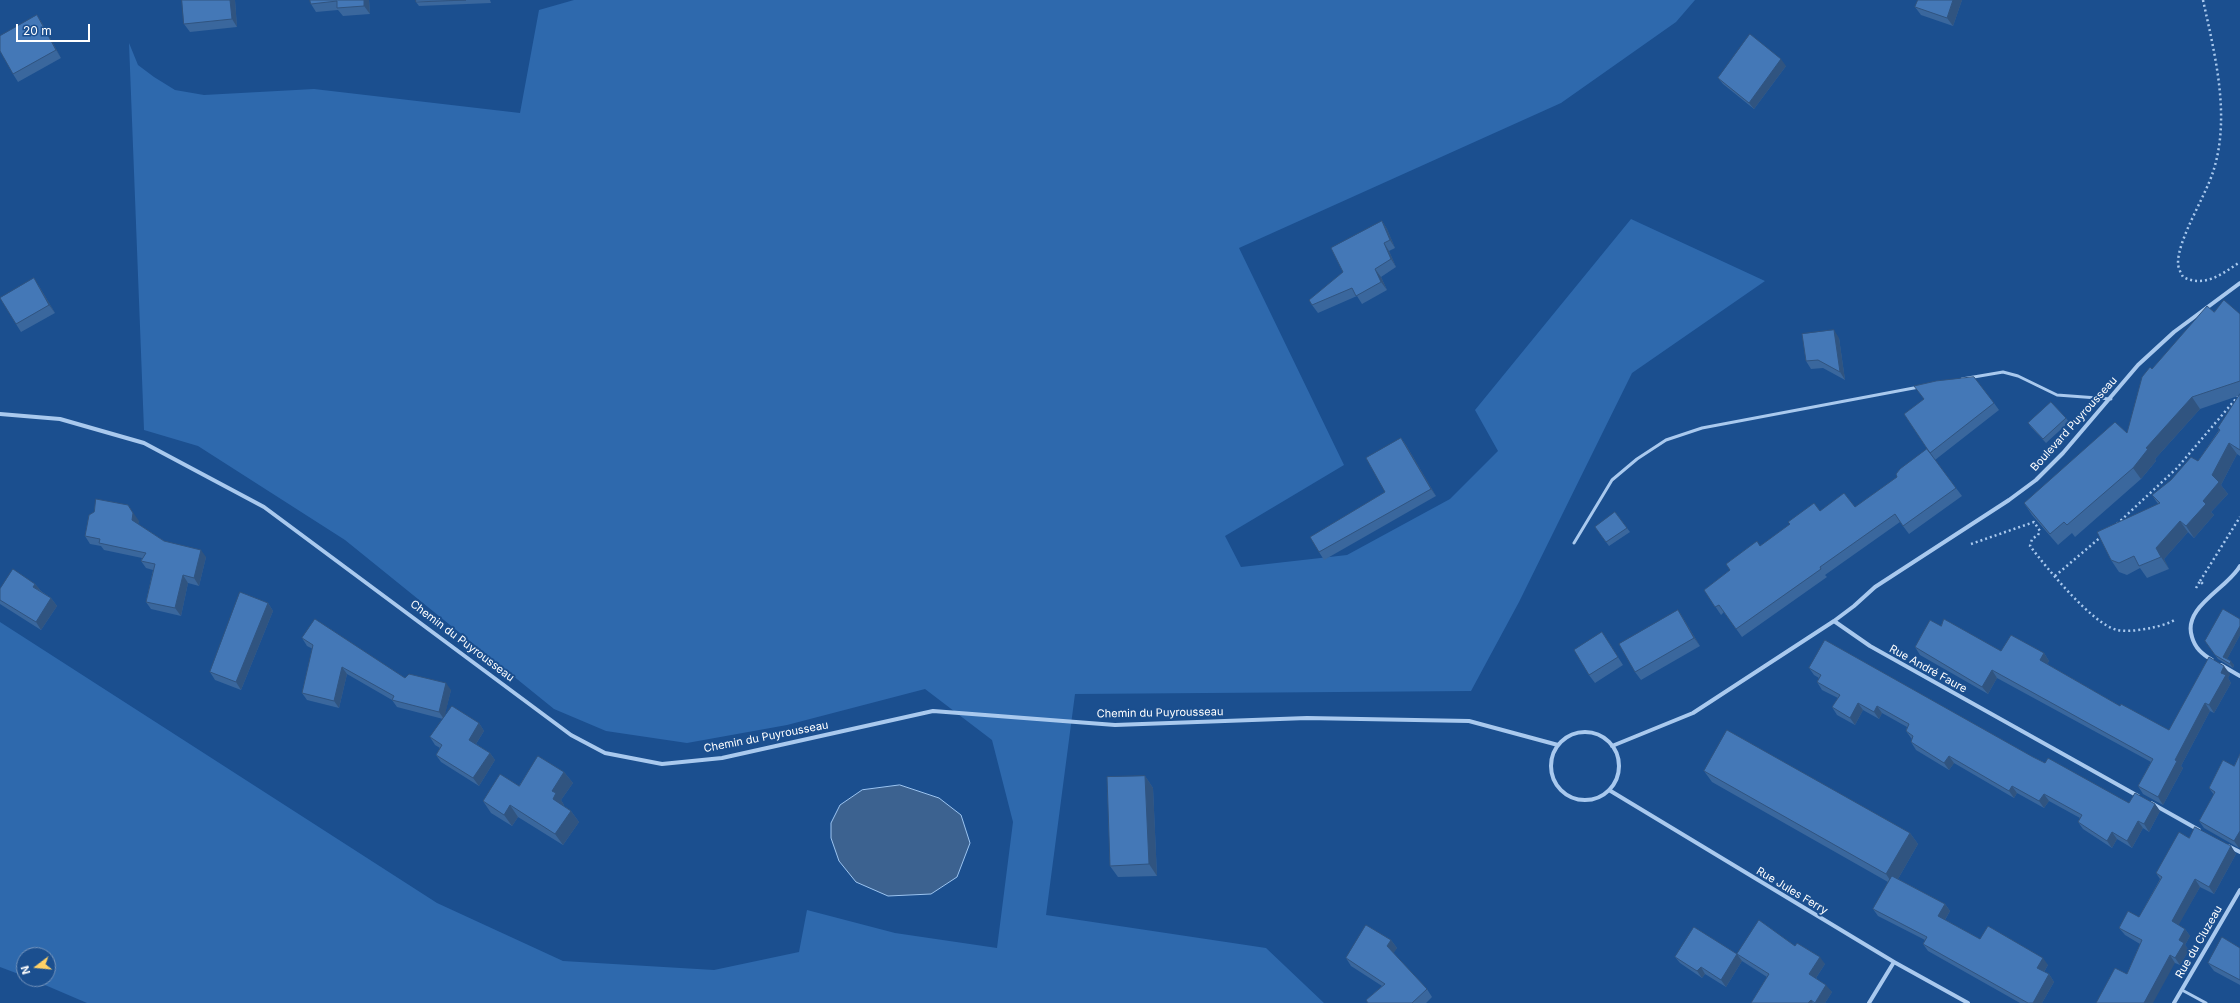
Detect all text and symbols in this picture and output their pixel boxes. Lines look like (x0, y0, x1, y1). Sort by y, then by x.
scale bar (18, 16, 92, 42)
text: 20 m (23, 23, 52, 38)
street label: Boulevard Puyrousseau (2028, 374, 2120, 474)
street label: Chemin du Puyrousseau (407, 598, 517, 684)
street label: Rue André Faure (1887, 642, 1969, 696)
street label: Chemin du Puyrousseau (1097, 705, 1223, 721)
street label: Chemin du Puyrousseau (703, 718, 829, 756)
street label: Rue Jules Ferry (1754, 864, 1830, 918)
street label: Rue du Cluzeau (2173, 903, 2225, 981)
north arrow (16, 947, 56, 987)
text: N (18, 964, 33, 976)

